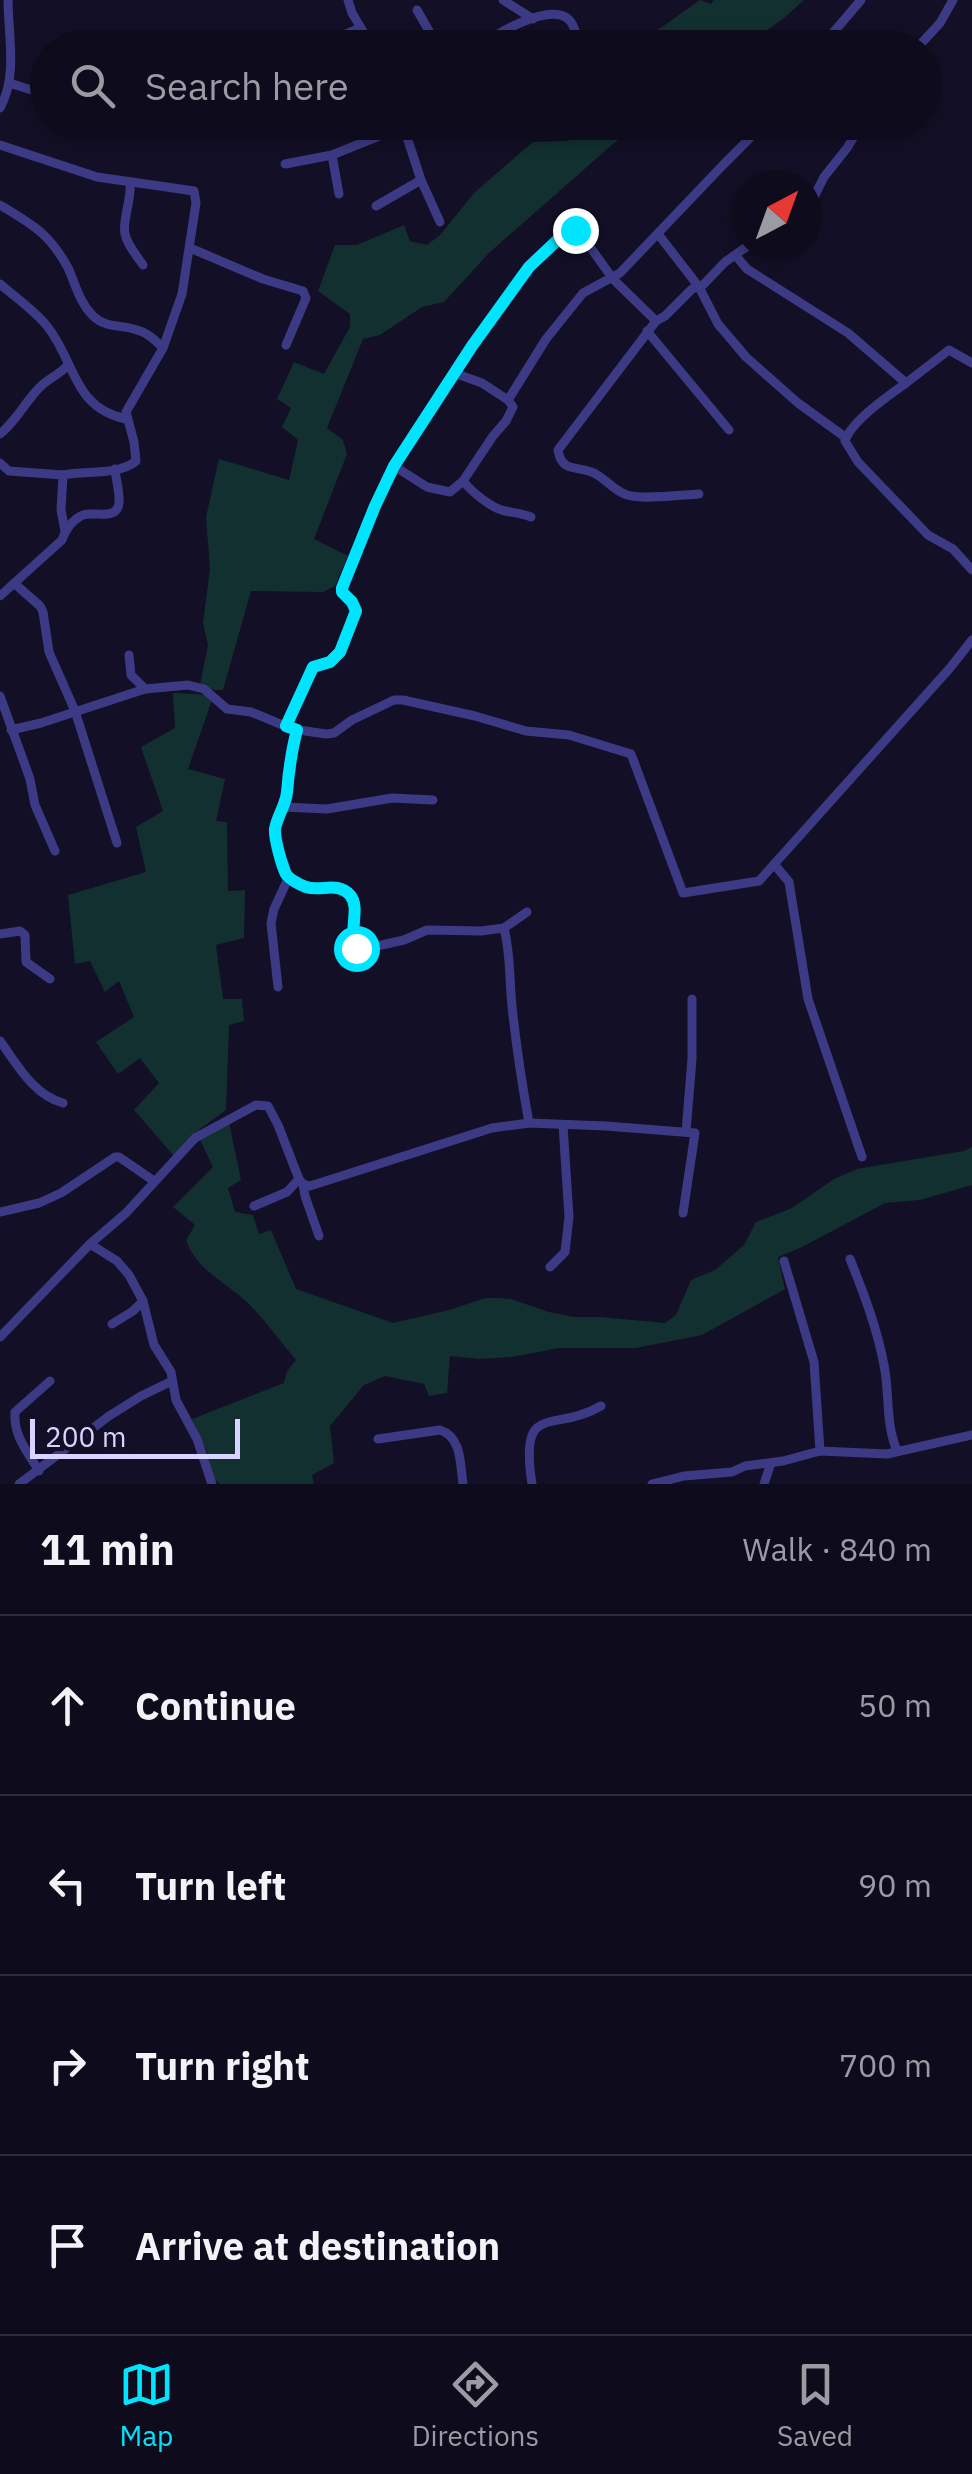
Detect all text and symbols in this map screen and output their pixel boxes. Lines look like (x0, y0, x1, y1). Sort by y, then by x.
search box (30, 30, 942, 140)
icon: search (65, 58, 120, 113)
text: Search here (145, 61, 349, 110)
north arrow (732, 170, 822, 260)
route end (553, 208, 599, 254)
route start (334, 926, 380, 972)
scale bar (30, 1414, 240, 1458)
text: 200 m (45, 1418, 126, 1455)
text: 11 min (40, 1522, 175, 1577)
text: Walk · 840 m (743, 1528, 932, 1570)
icon: ahead (40, 1678, 95, 1733)
text: Continue (135, 1681, 296, 1730)
text: 50 m (858, 1684, 932, 1726)
icon: left (40, 1858, 95, 1913)
text: Turn left (135, 1861, 286, 1910)
text: 90 m (858, 1864, 932, 1906)
icon: right (40, 2038, 95, 2093)
text: Turn right (135, 2041, 310, 2090)
text: 700 m (839, 2044, 932, 2086)
icon: arrive (40, 2218, 95, 2273)
text: Arrive at destination (135, 2221, 500, 2270)
tab: Map (119, 2357, 174, 2454)
tab: Directions (412, 2357, 539, 2454)
tab: Saved (777, 2357, 853, 2454)

